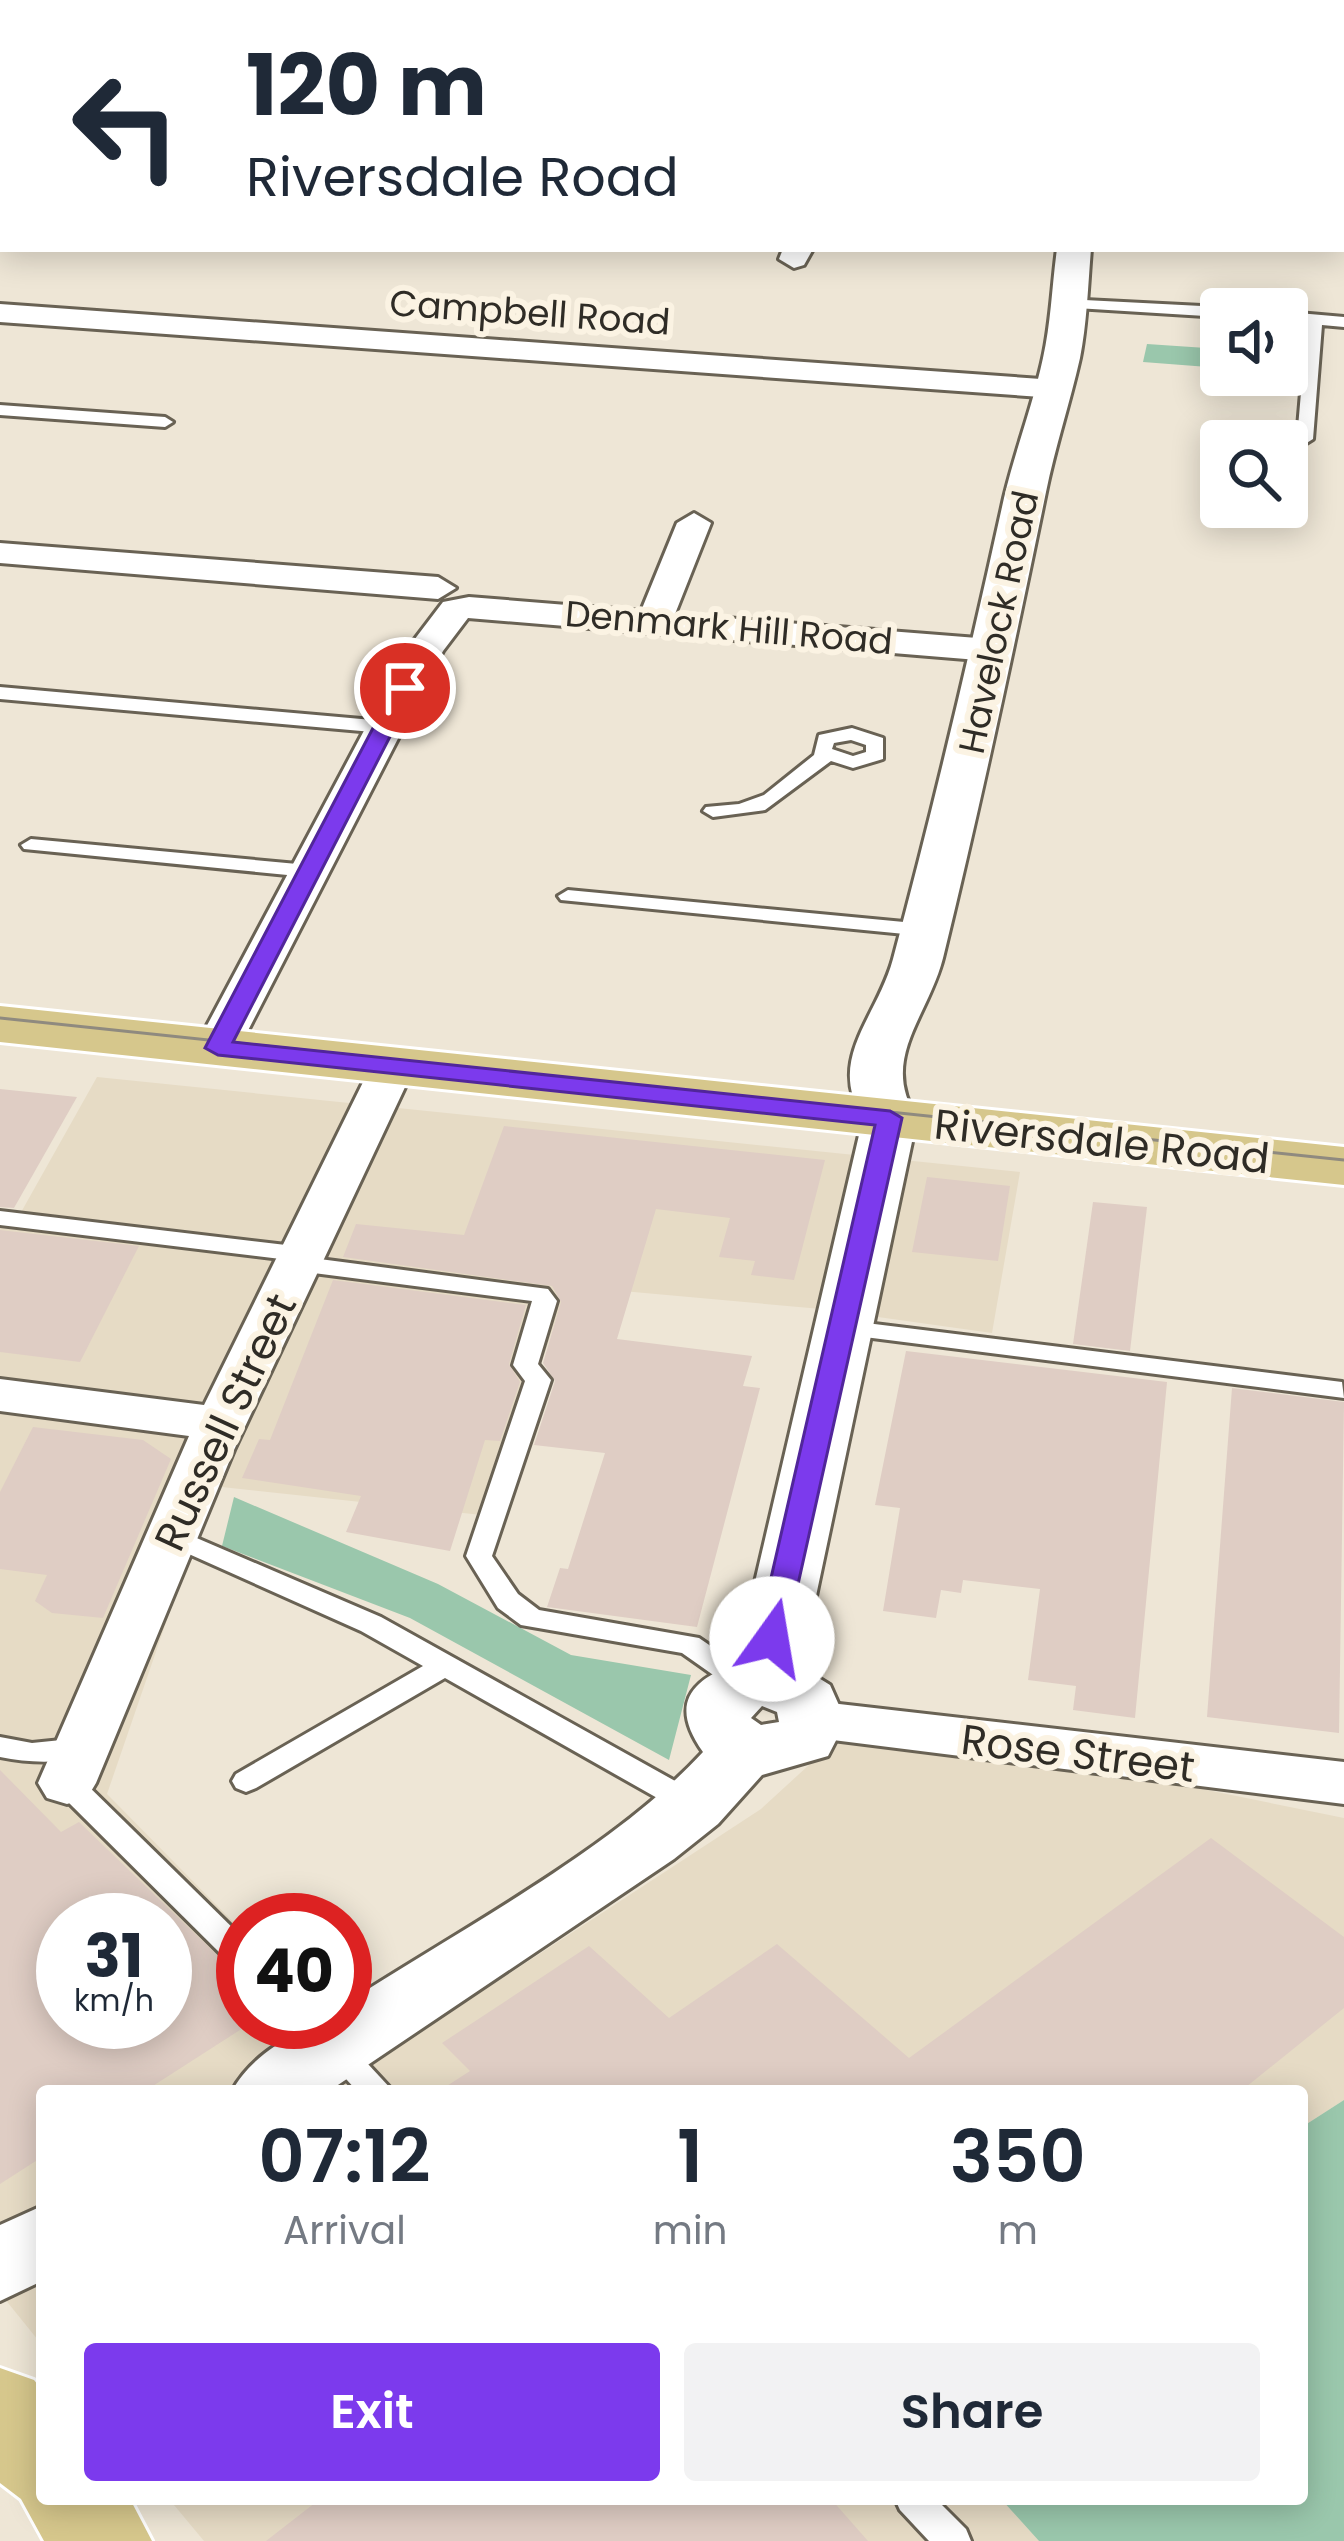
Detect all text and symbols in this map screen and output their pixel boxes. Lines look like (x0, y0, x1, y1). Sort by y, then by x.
text: 120 m (246, 27, 487, 144)
icon: left (48, 48, 204, 204)
text: Riversdale Road (246, 139, 679, 215)
street label: Campbell Road (388, 277, 672, 348)
map controls (1200, 288, 1308, 528)
button: sound (1200, 288, 1308, 396)
button: search (1200, 420, 1308, 528)
street label: Havelock Road (946, 486, 1051, 758)
street label: Denmark Hill Road (563, 588, 895, 667)
pin (354, 637, 456, 739)
icon: arrive (372, 655, 438, 721)
street label: Riversdale Road (931, 1095, 1272, 1188)
street label: Russell Street (140, 1284, 311, 1560)
position arrow (709, 1576, 835, 1702)
street label: Rose Street (958, 1710, 1198, 1797)
speed limit sign: 40 (216, 1893, 372, 2049)
text: 31 (85, 1914, 143, 1998)
text: km/h (74, 1979, 154, 2022)
text: 07:12 (258, 2106, 431, 2207)
text: 1 (677, 2106, 703, 2207)
text: 350 (950, 2106, 1086, 2207)
text: Arrival (283, 2203, 406, 2258)
text: min (653, 2203, 728, 2258)
text: m (998, 2203, 1038, 2258)
button: Exit (84, 2343, 660, 2481)
button: Share (684, 2343, 1260, 2481)

